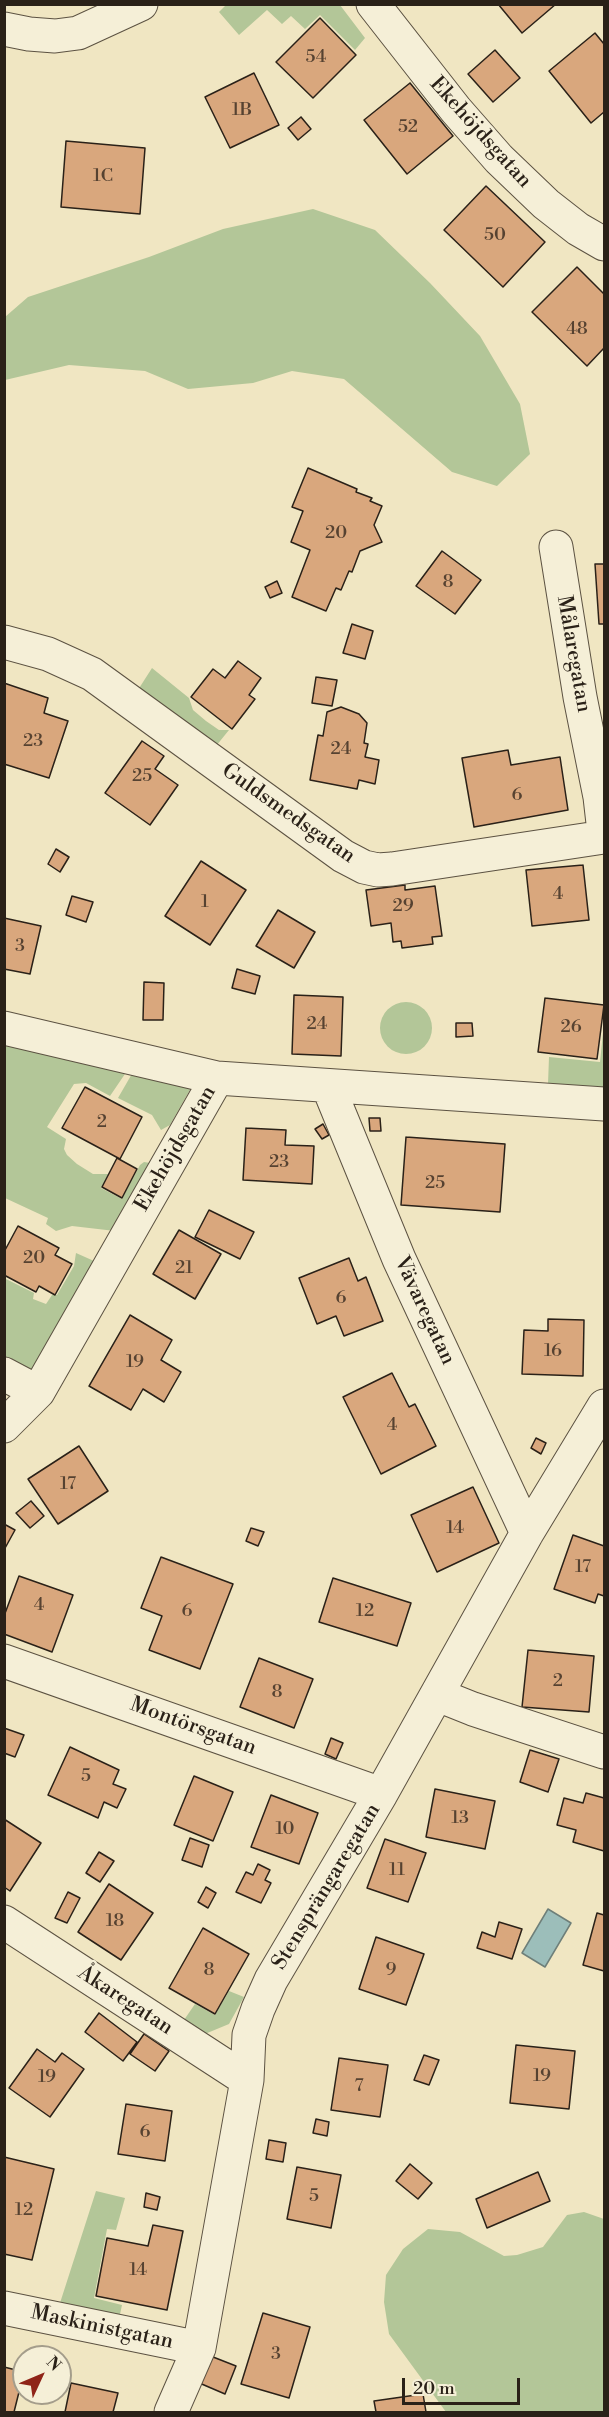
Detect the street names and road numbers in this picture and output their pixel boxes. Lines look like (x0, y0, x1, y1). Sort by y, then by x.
street label: Ekehöjdsgatan (424, 72, 536, 194)
street label: Målaregatan (550, 594, 596, 714)
street label: Guldsmedsgatan (216, 759, 360, 869)
street label: Ekehöjdsgatan (130, 1082, 222, 1216)
street label: Vävaregatan (388, 1253, 460, 1369)
street label: Montörsgatan (126, 1692, 260, 1762)
street label: Stensprängaregatan (267, 1799, 387, 1975)
street label: Åkaregatan (73, 1961, 177, 2041)
street label: Maskinistgatan (28, 2301, 176, 2355)

